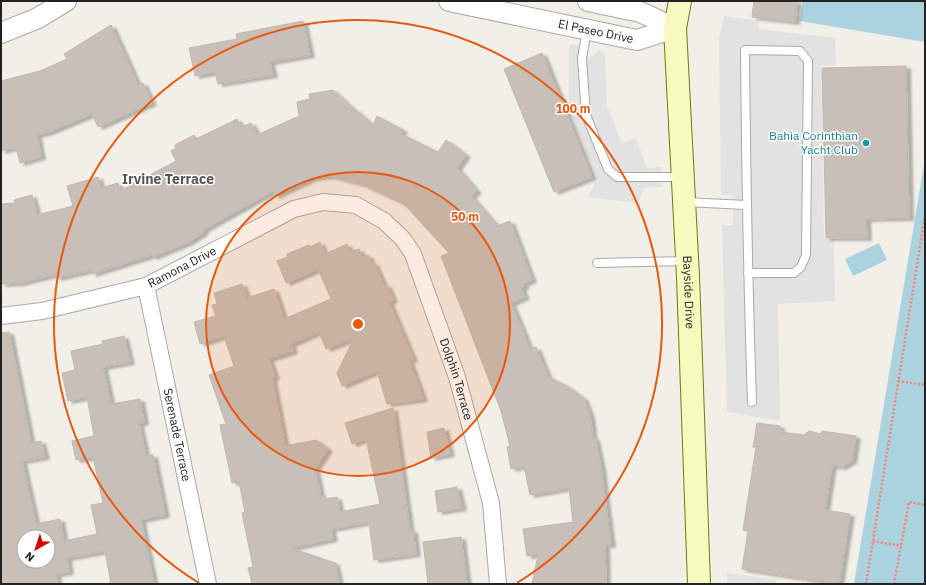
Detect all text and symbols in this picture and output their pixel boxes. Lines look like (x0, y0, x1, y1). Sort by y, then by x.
street label: El Paseo Drive (557, 16, 635, 46)
text: 100 m (555, 101, 591, 116)
place label: Bahia Corinthian Yacht Club (769, 128, 858, 157)
marker: Bahia Corinthian Yacht Club (861, 138, 871, 148)
district label: Irvine Terrace (122, 170, 214, 188)
text: 50 m (451, 209, 479, 224)
street label: Ramona Drive (145, 243, 219, 291)
street label: Bayside Drive (680, 255, 698, 329)
centre of rings (351, 317, 365, 331)
street label: Dolphin Terrace (437, 336, 476, 422)
street label: Serenade Terrace (160, 387, 195, 483)
north arrow (16, 529, 56, 569)
text: N (22, 549, 37, 565)

